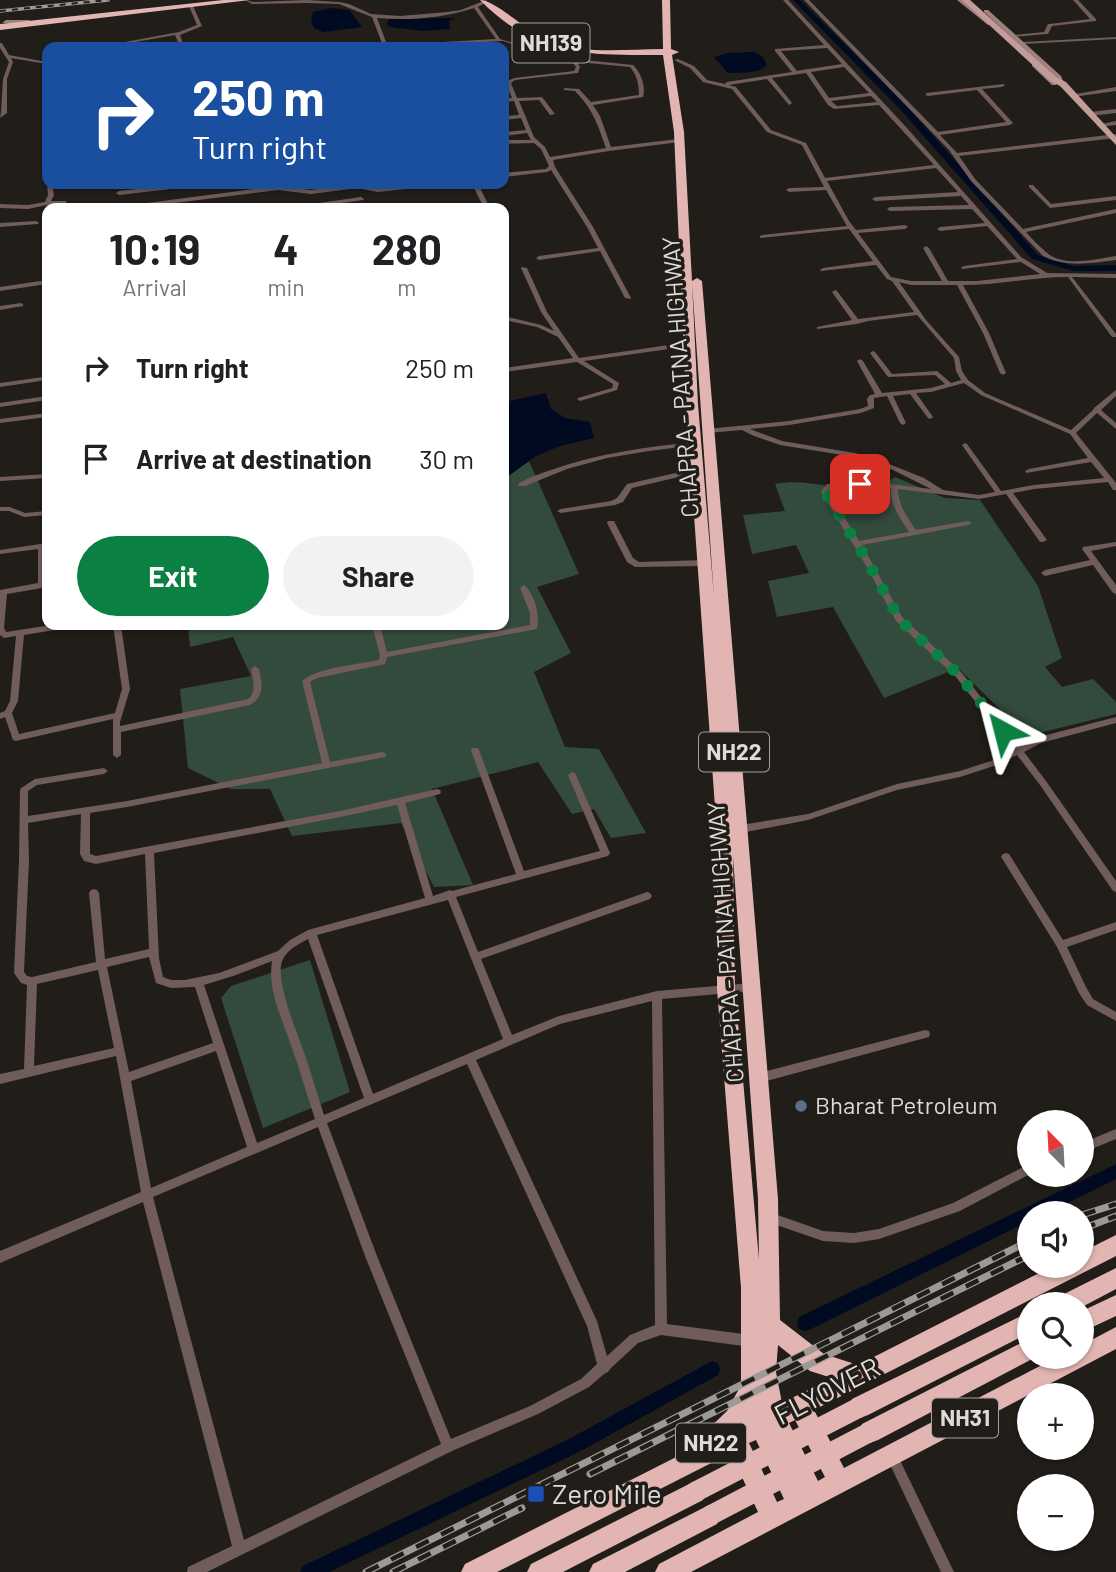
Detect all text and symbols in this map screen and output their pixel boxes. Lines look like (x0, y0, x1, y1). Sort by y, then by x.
road number: NH139 (512, 24, 590, 62)
text: 250 m (192, 67, 325, 126)
icon: right (77, 70, 168, 161)
text: Turn right (192, 127, 327, 165)
text: 10:19 (109, 223, 200, 273)
text: 4 (273, 223, 299, 273)
text: 280 (372, 223, 442, 273)
street label: CHAPRA - PATNA HIGHWAY (655, 235, 704, 519)
text: Arrival (123, 273, 187, 301)
text: min (267, 273, 305, 301)
text: m (397, 273, 416, 301)
icon: right (77, 349, 115, 387)
text: Turn right (136, 352, 249, 383)
text: 250 m (405, 352, 474, 383)
icon: arrive (77, 440, 115, 478)
text: Arrive at destination (136, 443, 372, 474)
text: 30 m (419, 443, 474, 474)
pin (830, 454, 890, 514)
icon: arrive (841, 465, 879, 503)
button: Exit (77, 536, 269, 616)
button: Share (283, 536, 474, 616)
position arrow (966, 694, 1040, 768)
road number: NH22 (699, 732, 769, 772)
street label: CHAPRA - PATNA HIGHWAY (700, 800, 749, 1084)
place label: Bharat Petroleum (815, 1090, 998, 1119)
marker: Bharat Petroleum (793, 1098, 809, 1114)
north arrow (1017, 1110, 1094, 1186)
map controls (1017, 1110, 1094, 1551)
button: sound (1017, 1201, 1094, 1278)
button: search (1017, 1292, 1094, 1369)
street label: FLYOVER (768, 1349, 885, 1431)
button: + (1017, 1383, 1094, 1460)
road number: NH31 (932, 1399, 998, 1438)
road number: NH22 (676, 1424, 746, 1462)
button: − (1017, 1474, 1094, 1551)
place label: Zero Mile (552, 1476, 662, 1510)
marker: Zero Mile (526, 1484, 546, 1504)

